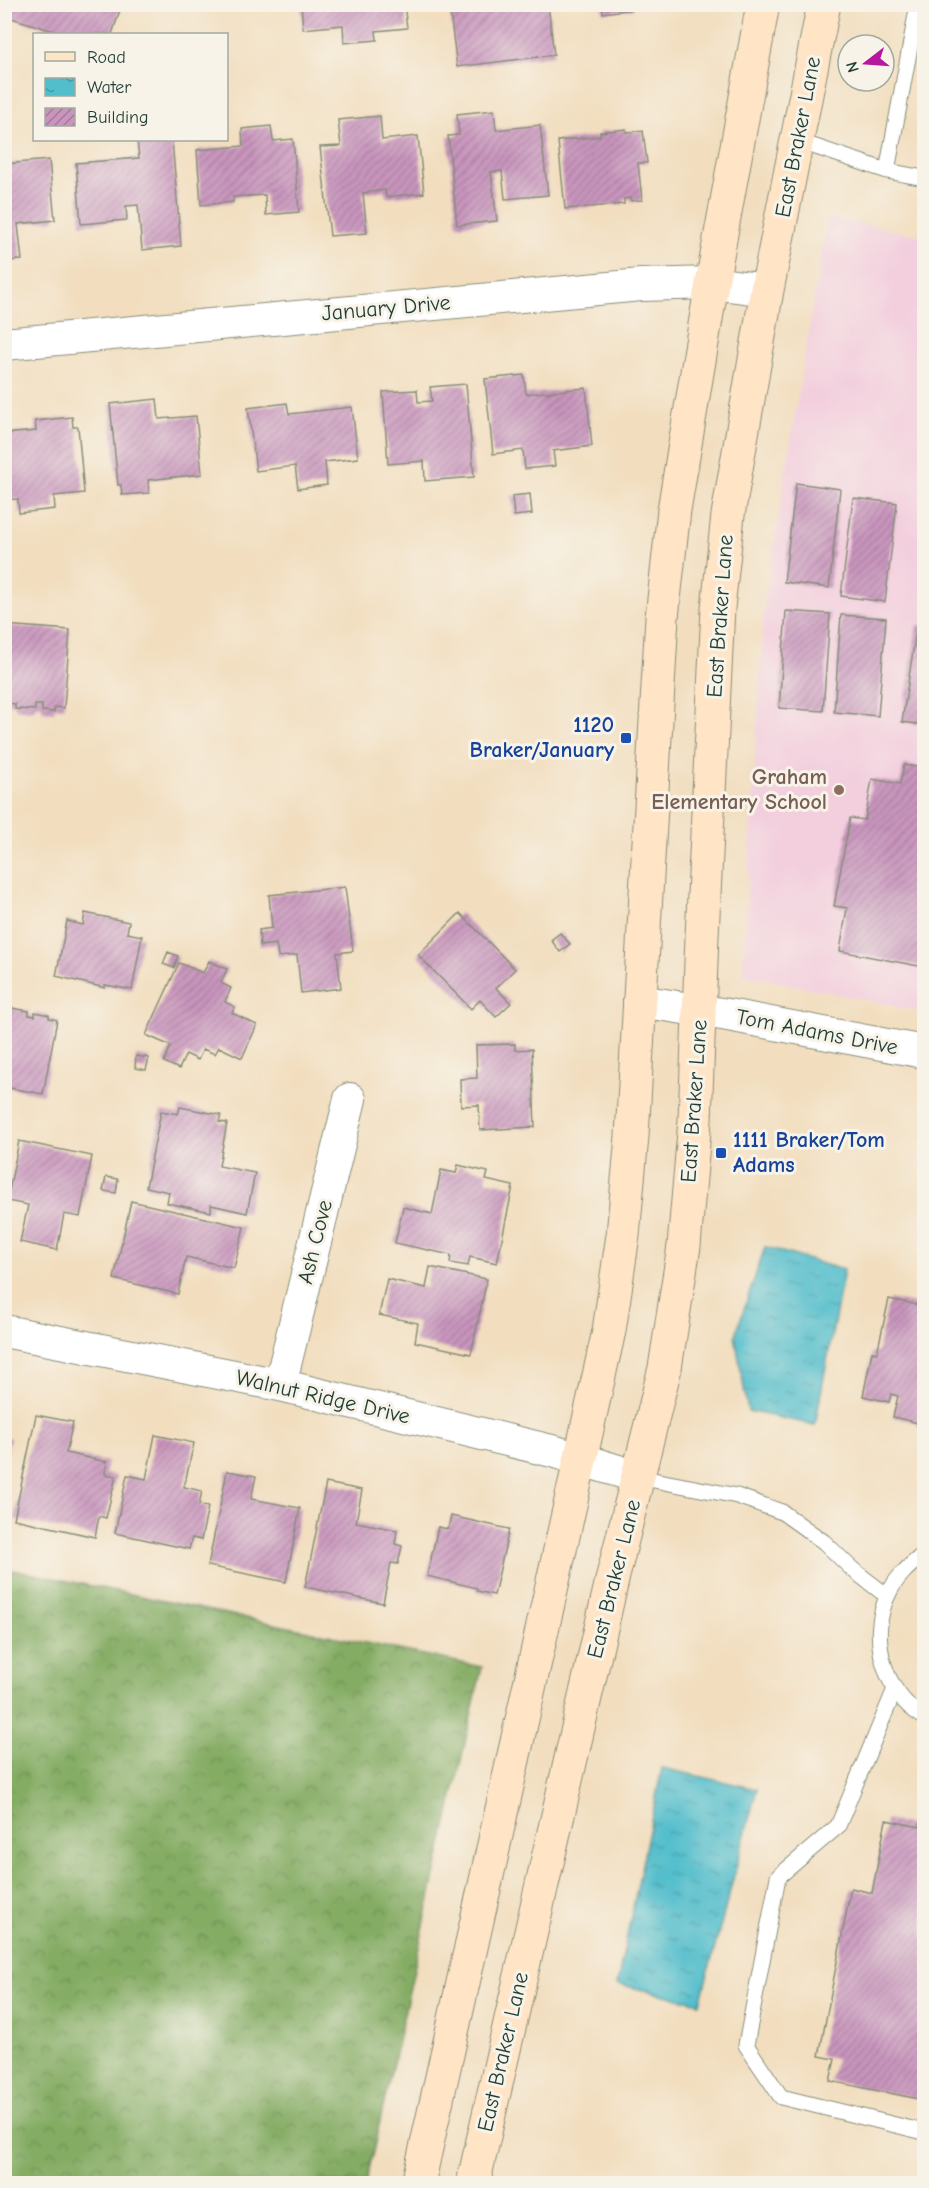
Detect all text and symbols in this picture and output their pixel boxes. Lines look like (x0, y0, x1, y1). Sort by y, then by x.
legend (33, 33, 228, 141)
north arrow (836, 33, 896, 93)
text: Road (87, 47, 126, 68)
street label: East Braker Lane (770, 54, 826, 220)
text: N (842, 59, 863, 75)
text: Water (87, 77, 132, 98)
text: Building (87, 107, 149, 128)
street label: January Drive (320, 289, 452, 327)
street label: East Braker Lane (701, 534, 739, 698)
place label: 1120 Braker/January (470, 712, 615, 763)
marker: 1120 Braker/January (619, 731, 633, 745)
place label: Graham Elementary School (651, 764, 827, 815)
marker: Graham Elementary School (832, 783, 846, 797)
street label: Tom Adams Drive (734, 1004, 900, 1060)
street label: East Braker Lane (675, 1019, 713, 1183)
place label: 1111 Braker/Tom Adams (733, 1127, 885, 1178)
marker: 1111 Braker/Tom Adams (714, 1146, 728, 1160)
street label: Ash Cove (292, 1197, 338, 1287)
street label: Walnut Ridge Drive (233, 1364, 413, 1430)
street label: East Braker Lane (582, 1497, 646, 1661)
street label: East Braker Lane (472, 1970, 534, 2134)

